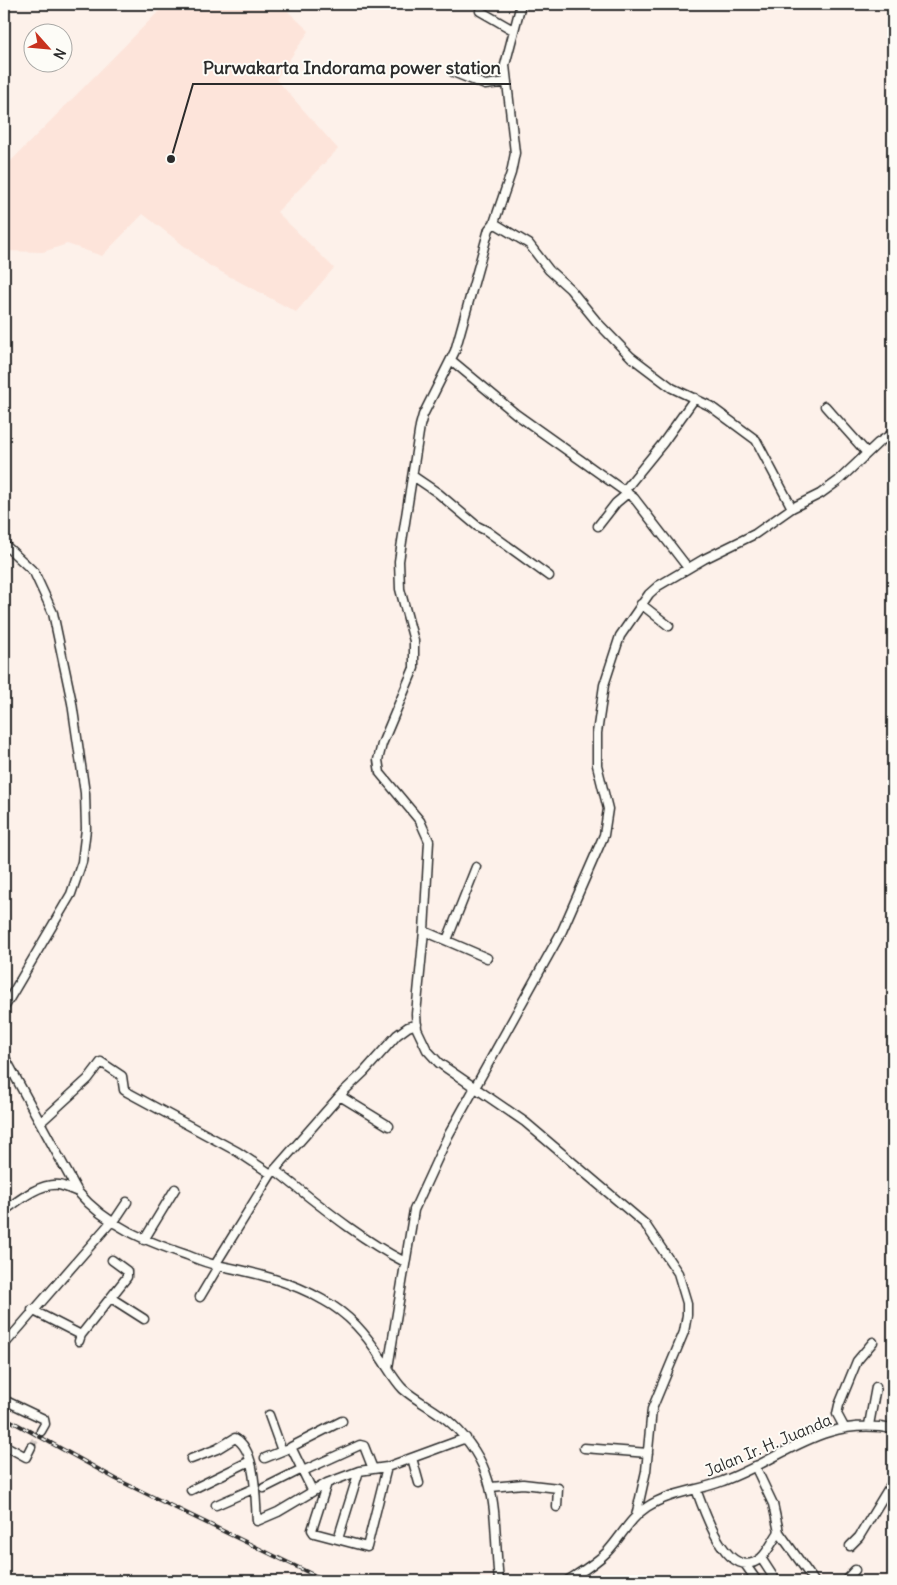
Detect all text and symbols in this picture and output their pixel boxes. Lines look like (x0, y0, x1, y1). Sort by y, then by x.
north arrow (22, 22, 72, 72)
text: N (49, 46, 70, 62)
callout: Purwakarta Indorama power station (193, 51, 511, 84)
text: Purwakarta Indorama power station (203, 56, 502, 79)
street label: Jalan Ir. H. Juanda (702, 1409, 834, 1481)

